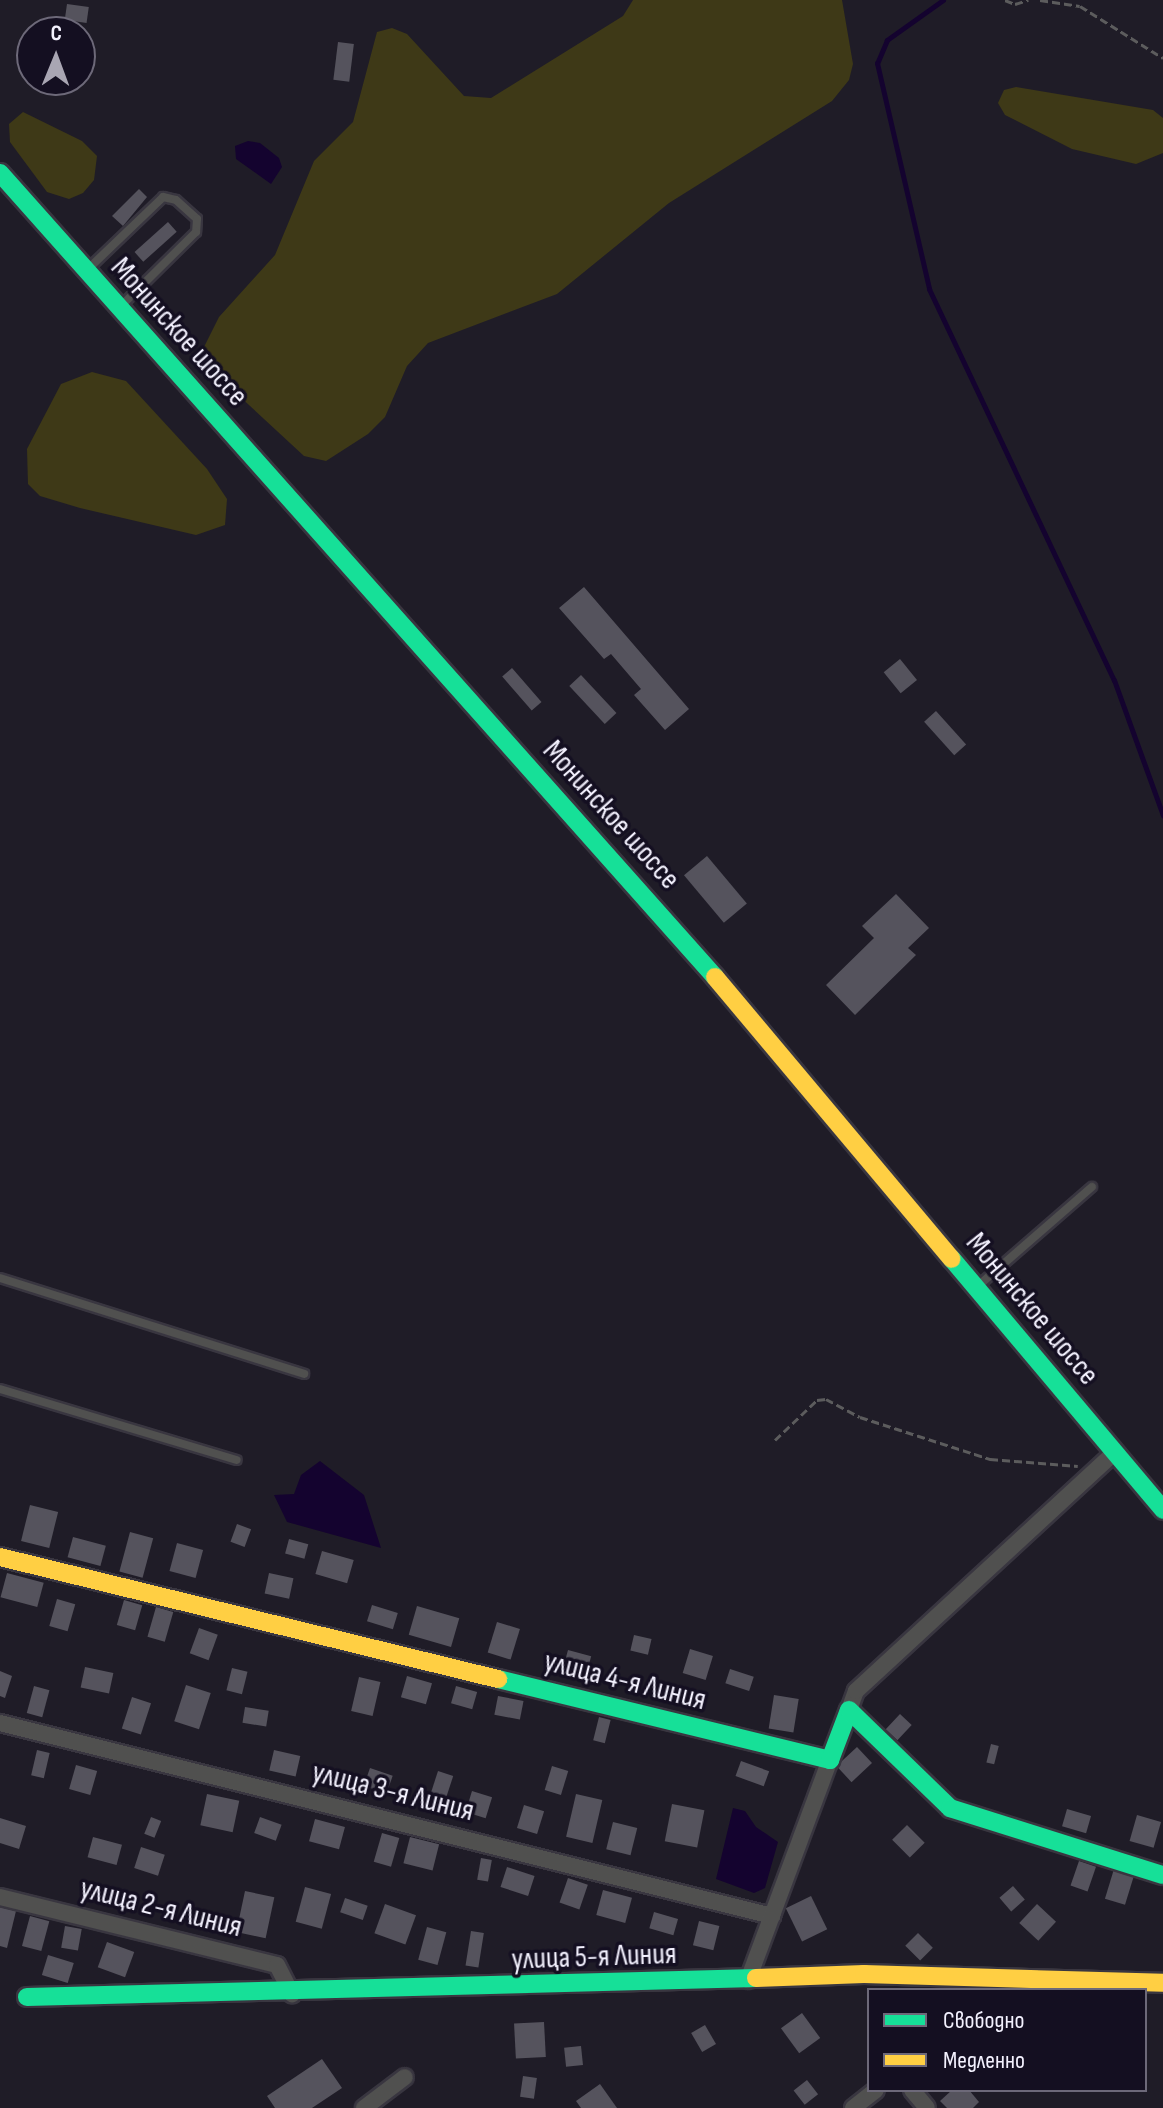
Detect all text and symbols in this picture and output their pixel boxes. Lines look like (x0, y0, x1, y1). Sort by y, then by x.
north arrow (16, 16, 96, 96)
text: С (51, 20, 62, 47)
street label: Монинское шоссе (103, 250, 255, 414)
street label: Монинское шоссе (535, 733, 687, 897)
street label: Монинское шоссе (958, 1226, 1106, 1392)
street label: улица 4-я Линия (540, 1644, 710, 1718)
street label: улица 3-я Линия (308, 1755, 478, 1829)
street label: улица 2-я Линия (76, 1871, 246, 1945)
street label: улица 5-я Линия (511, 1936, 677, 1978)
legend (867, 1988, 1147, 2092)
text: Свободно (943, 2006, 1024, 2035)
text: Медленно (943, 2046, 1025, 2075)

